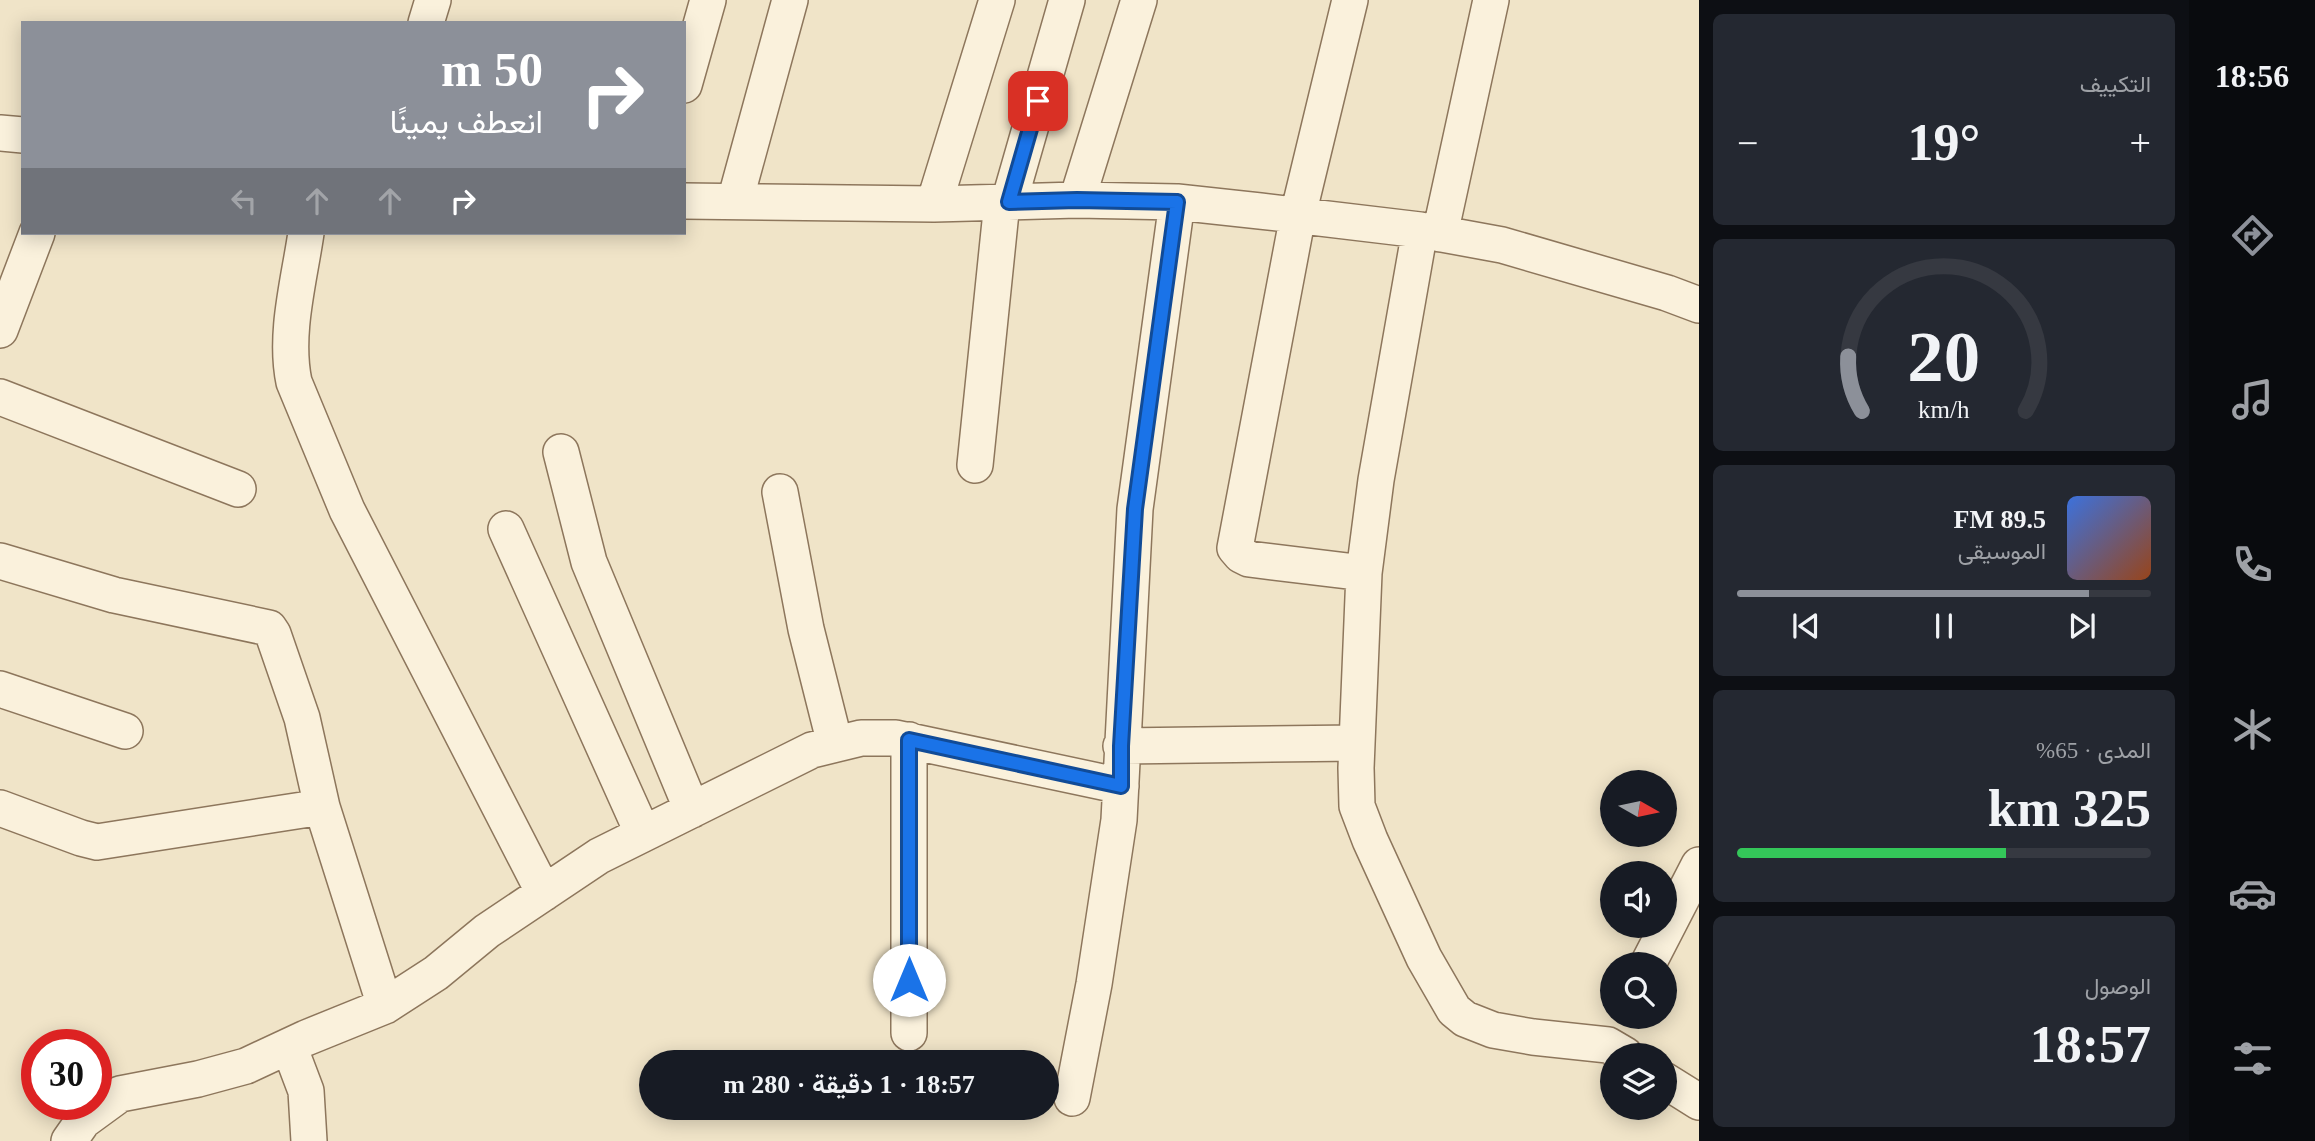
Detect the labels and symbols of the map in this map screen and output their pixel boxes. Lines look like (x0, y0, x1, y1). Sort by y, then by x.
pin (1008, 71, 1068, 131)
north arrow (1600, 770, 1676, 847)
position arrow (872, 943, 946, 1017)
speed limit sign: 30 (21, 1029, 112, 1120)

